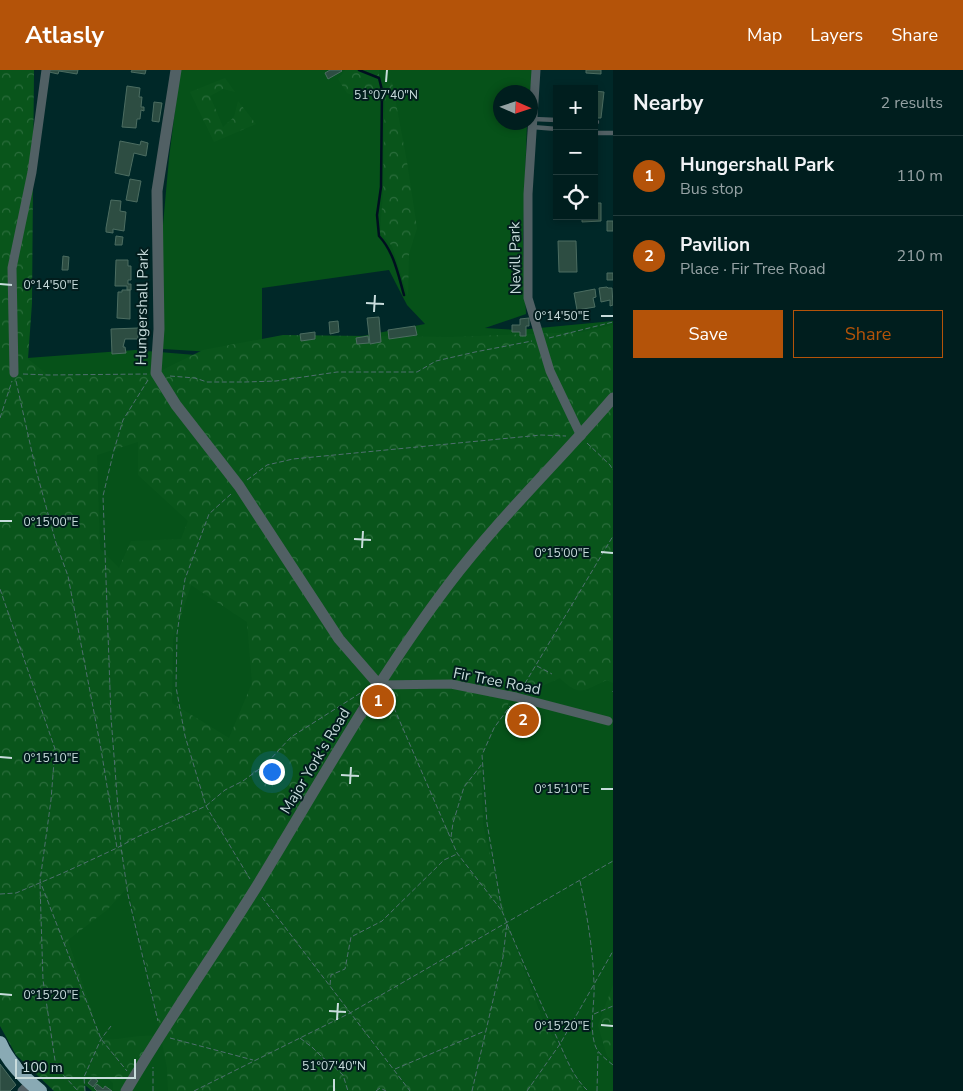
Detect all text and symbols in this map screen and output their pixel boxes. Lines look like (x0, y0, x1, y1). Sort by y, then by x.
text: Atlasly (25, 19, 104, 51)
text: Map (747, 23, 782, 47)
text: Layers (810, 23, 863, 47)
text: Share (891, 23, 938, 47)
north arrow (493, 85, 538, 130)
map controls (553, 85, 598, 220)
button: + (553, 85, 598, 130)
text: 51°07'40"N (354, 87, 418, 103)
text: Nearby (633, 89, 703, 117)
text: 2 results (881, 92, 943, 114)
button: − (553, 130, 598, 175)
text: Hungershall Park (680, 152, 834, 178)
text: 1 (644, 165, 654, 187)
text: 110 m (896, 165, 943, 187)
button: locate (553, 175, 598, 220)
text: Bus stop (680, 178, 743, 200)
street label: Nevill Park (504, 221, 526, 295)
text: Pavilion (680, 232, 750, 258)
text: 2 (644, 245, 654, 267)
text: 210 m (896, 245, 943, 267)
street label: Hungershall Park (131, 248, 153, 366)
text: Place · Fir Tree Road (680, 258, 826, 280)
text: 0°14'50"E (24, 277, 78, 293)
text: 0°14'50"E (535, 308, 589, 324)
button: Save (633, 310, 783, 358)
button: Share (793, 310, 943, 358)
text: 0°15'00"E (24, 514, 78, 530)
text: 0°15'00"E (535, 545, 589, 561)
street label: Fir Tree Road (452, 663, 542, 699)
pin: 1 (362, 682, 394, 720)
pin: 2 (507, 701, 539, 739)
street label: Major York's Road (275, 704, 355, 818)
text: 0°15'10"E (24, 750, 78, 766)
your location (259, 759, 285, 785)
text: 0°15'10"E (535, 781, 589, 797)
text: 0°15'20"E (24, 987, 78, 1003)
text: 0°15'20"E (535, 1018, 589, 1034)
scale bar (15, 1056, 136, 1079)
text: 100 m (22, 1058, 63, 1077)
text: 51°07'40"N (302, 1058, 366, 1074)

